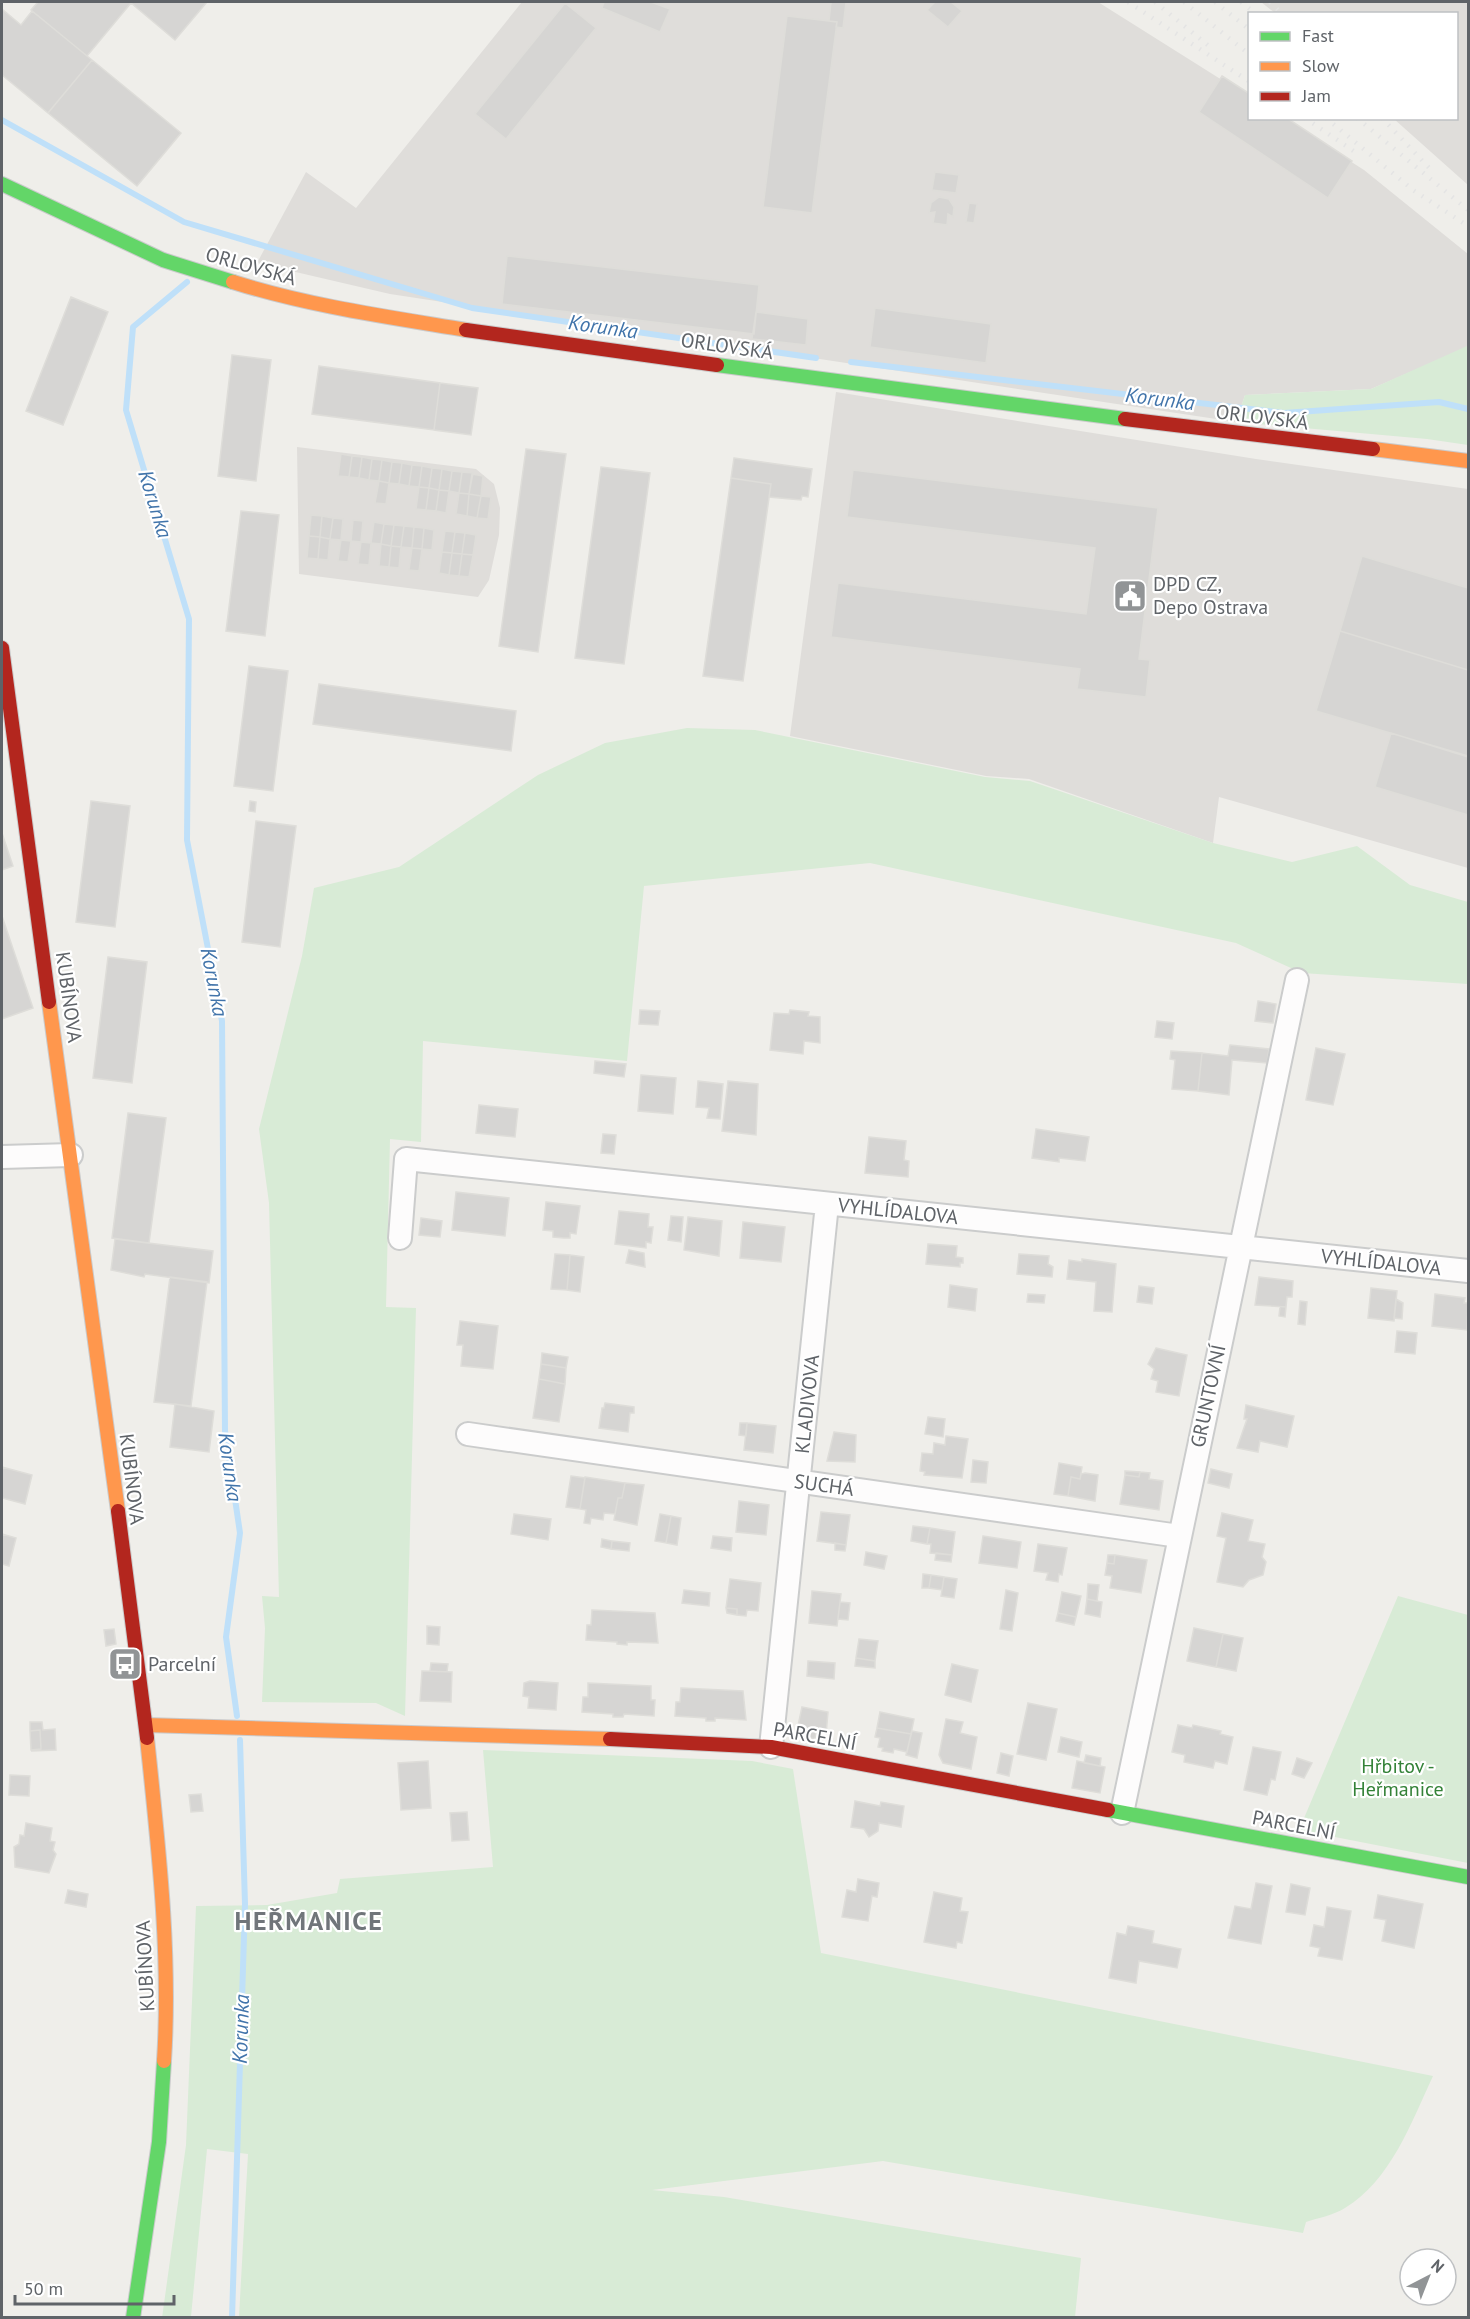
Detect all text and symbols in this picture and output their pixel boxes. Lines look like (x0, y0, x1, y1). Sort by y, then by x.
legend (1248, 12, 1458, 120)
text: Fast (1302, 24, 1334, 47)
text: Slow (1302, 54, 1340, 77)
text: Jam (1301, 84, 1331, 107)
street label: ORLOVSKÁ (203, 241, 300, 291)
water label: Korunka (567, 308, 640, 345)
street label: ORLOVSKÁ (679, 327, 775, 365)
water label: Korunka (1124, 381, 1197, 416)
street label: ORLOVSKÁ (1214, 398, 1310, 436)
water label: Korunka (132, 467, 179, 542)
place label: DPD CZ, Depo Ostrava (1153, 571, 1268, 620)
public building icon: DPD CZ, Depo Ostrava (1112, 578, 1148, 614)
water label: Korunka (195, 945, 235, 1019)
street label: KUBÍNOVA (50, 950, 88, 1044)
street label: VYHLÍDALOVA (836, 1192, 960, 1230)
street label: VYHLÍDALOVA (1319, 1243, 1443, 1281)
street label: GRUNTOVNÍ (1184, 1342, 1232, 1450)
street label: KLADIVOVA (789, 1353, 825, 1455)
water label: Korunka (212, 1431, 249, 1504)
street label: KUBÍNOVA (114, 1432, 151, 1526)
street label: SUCHÁ (792, 1468, 856, 1502)
bus stop icon: Parcelní (107, 1646, 143, 1682)
place label: Parcelní (148, 1651, 216, 1677)
street label: PARCELNÍ (771, 1716, 859, 1756)
park label: Hřbitov - Heřmanice (1352, 1753, 1444, 1802)
street label: PARCELNÍ (1250, 1804, 1338, 1846)
district label: HEŘMANICE (235, 1904, 383, 1937)
street label: KUBÍNOVA (130, 1919, 160, 2012)
water label: Korunka (226, 1993, 255, 2064)
north arrow (1398, 2247, 1458, 2307)
text: N (1427, 2255, 1449, 2277)
scale bar (15, 2268, 174, 2306)
text: 50 m (24, 2277, 63, 2300)

